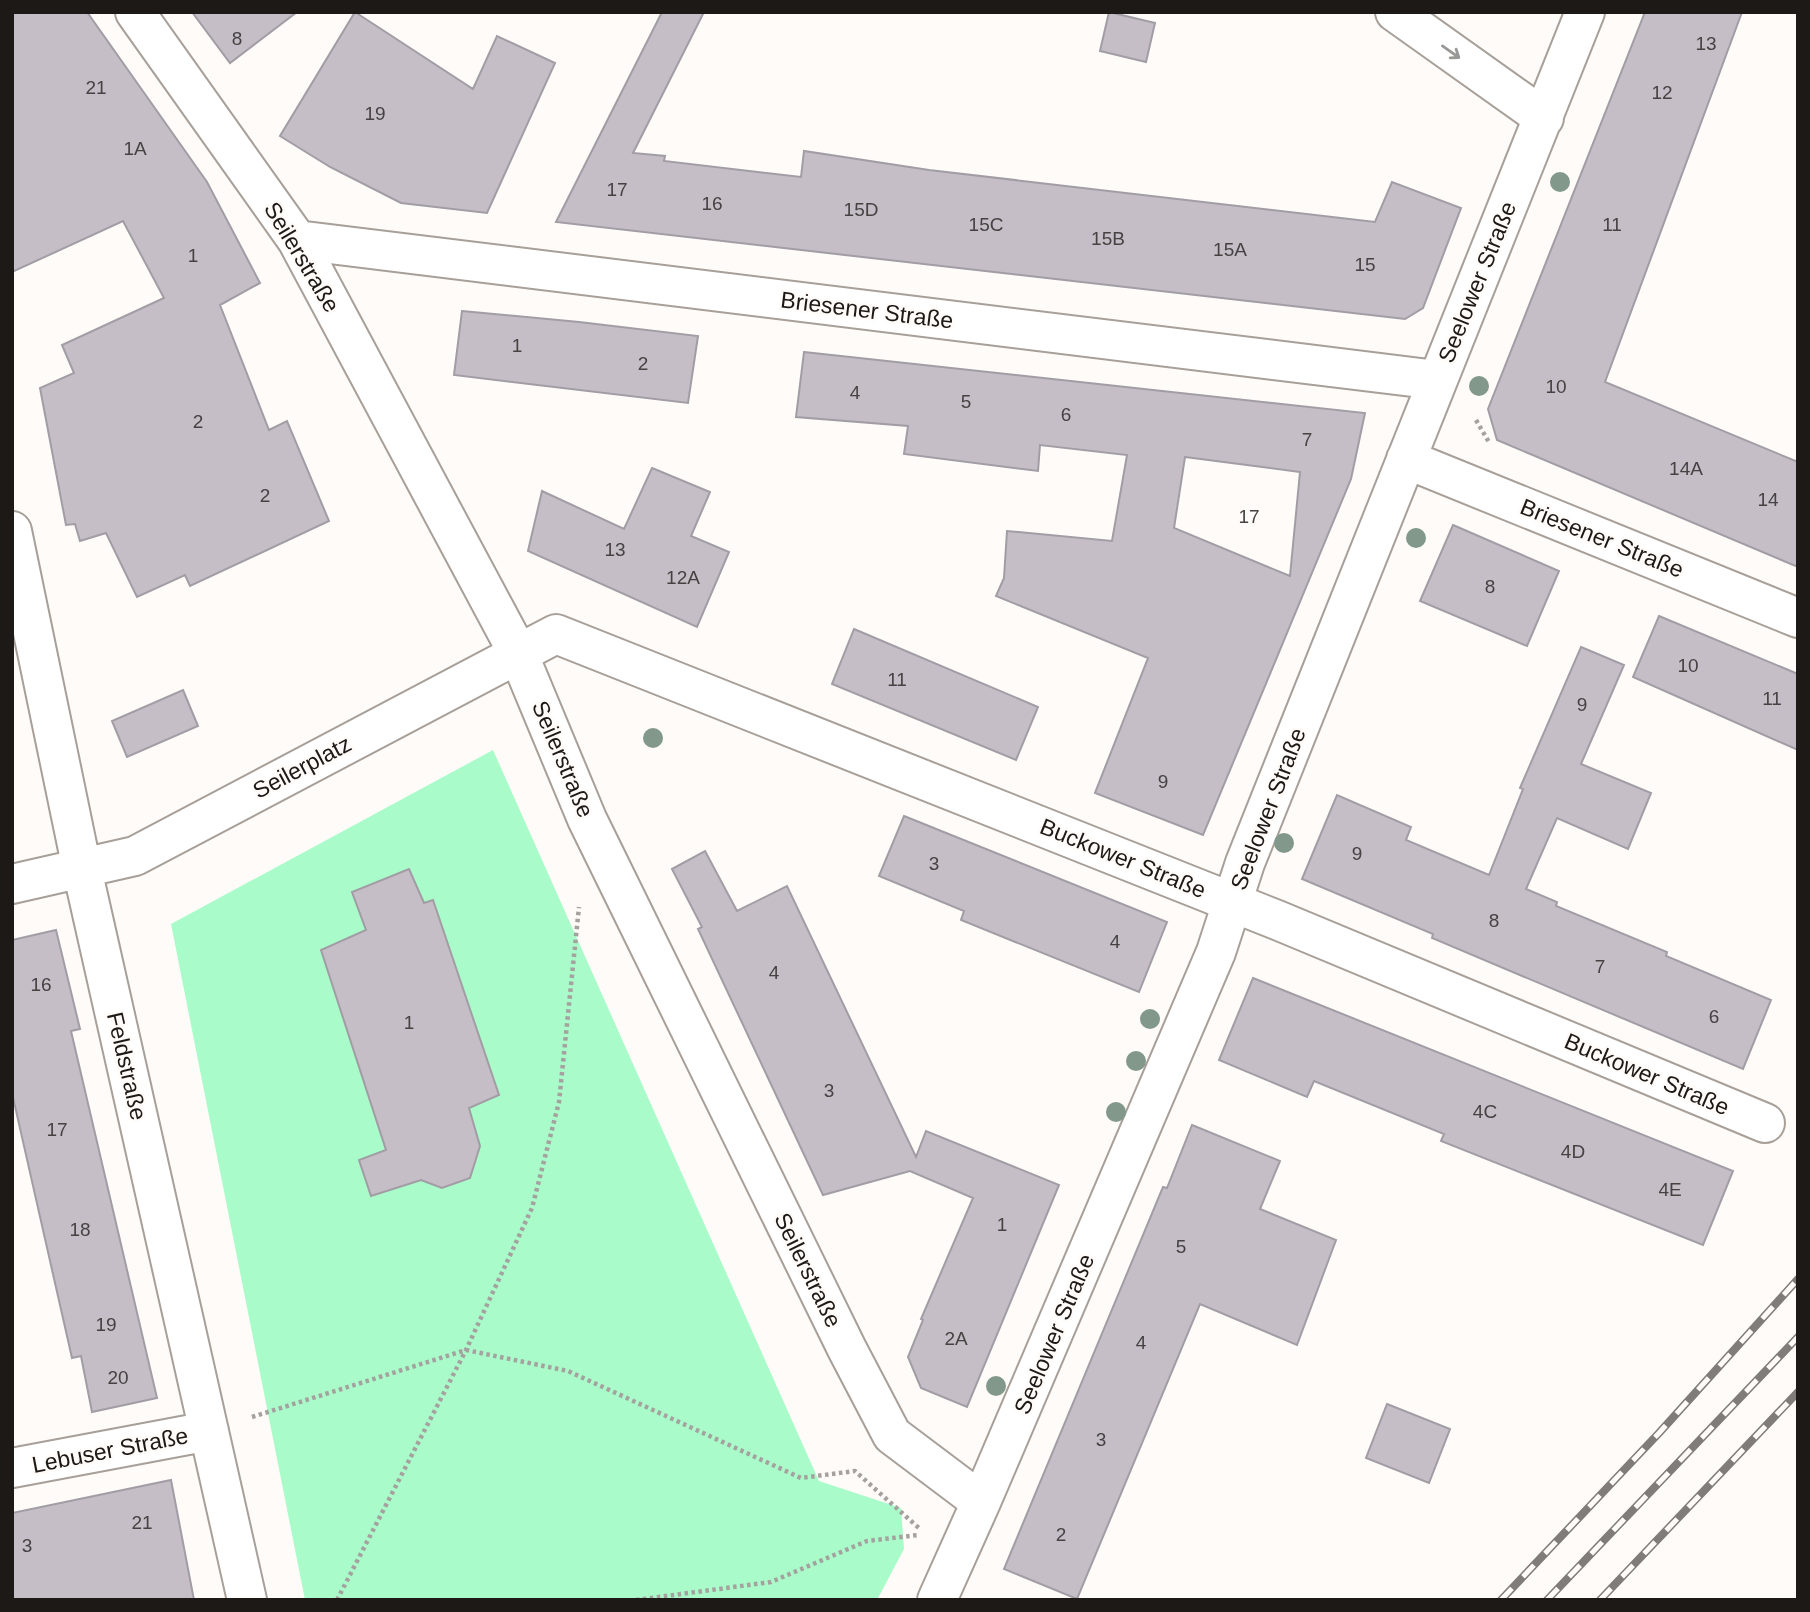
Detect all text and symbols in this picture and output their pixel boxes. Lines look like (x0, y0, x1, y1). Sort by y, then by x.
house number: 8 (232, 28, 242, 49)
house number: 13 (1695, 33, 1717, 54)
one-way arrow (1441, 45, 1460, 59)
house number: 21 (85, 77, 107, 98)
house number: 12 (1651, 82, 1673, 103)
house number: 19 (364, 103, 386, 124)
house number: 1A (123, 138, 147, 159)
house number: 17 (606, 179, 628, 200)
house number: 16 (701, 193, 723, 214)
street label: Seilerstraße (259, 197, 345, 317)
street label: Seelower Straße (1433, 198, 1521, 366)
house number: 15D (844, 199, 878, 220)
house number: 15C (969, 214, 1003, 235)
house number: 11 (1602, 214, 1622, 235)
house number: 15B (1091, 228, 1125, 249)
house number: 15A (1213, 239, 1247, 260)
house number: 1 (188, 245, 198, 266)
house number: 15 (1354, 254, 1376, 275)
street label: Briesener Straße (779, 287, 955, 333)
house number: 1 (512, 335, 522, 356)
house number: 2 (638, 353, 648, 374)
house number: 10 (1545, 376, 1567, 397)
house number: 4 (850, 382, 861, 403)
house number: 5 (961, 391, 971, 412)
house number: 6 (1061, 404, 1071, 425)
house number: 2 (193, 411, 203, 432)
house number: 7 (1302, 429, 1312, 450)
house number: 14A (1669, 458, 1703, 479)
house number: 2 (260, 485, 270, 506)
house number: 14 (1757, 489, 1779, 510)
street label: Briesener Straße (1517, 493, 1687, 583)
house number: 17 (1238, 506, 1260, 527)
house number: 13 (604, 539, 626, 560)
house number: 12A (666, 567, 700, 588)
house number: 8 (1485, 576, 1495, 597)
house number: 10 (1677, 655, 1699, 676)
house number: 11 (887, 669, 907, 690)
house number: 11 (1762, 688, 1782, 709)
house number: 9 (1577, 694, 1587, 715)
street label: Seilerstraße (527, 697, 599, 821)
street label: Seelower Straße (1225, 724, 1311, 894)
street label: Seilerplatz (248, 730, 356, 804)
house number: 9 (1158, 771, 1168, 792)
street label: Buckower Straße (1036, 813, 1210, 903)
house number: 9 (1352, 843, 1362, 864)
house number: 3 (929, 853, 939, 874)
house number: 8 (1489, 910, 1499, 931)
house number: 4 (1110, 931, 1121, 952)
house number: 7 (1595, 956, 1605, 977)
house number: 4 (769, 962, 780, 983)
house number: 16 (30, 974, 52, 995)
house number: 6 (1709, 1006, 1719, 1027)
street label: Feldstraße (102, 1010, 152, 1122)
house number: 1 (404, 1012, 414, 1033)
street label: Buckower Straße (1561, 1028, 1733, 1120)
house number: 3 (824, 1080, 834, 1101)
house number: 4C (1473, 1101, 1497, 1122)
house number: 17 (46, 1119, 68, 1140)
house number: 4D (1561, 1141, 1585, 1162)
house number: 4E (1658, 1179, 1682, 1200)
street label: Seilerstraße (769, 1209, 847, 1331)
house number: 1 (997, 1214, 1007, 1235)
house number: 18 (69, 1219, 91, 1240)
house number: 5 (1176, 1236, 1186, 1257)
street label: Seelower Straße (1009, 1250, 1099, 1418)
house number: 19 (95, 1314, 117, 1335)
house number: 2A (944, 1328, 968, 1349)
house number: 4 (1136, 1332, 1147, 1353)
house number: 20 (107, 1367, 129, 1388)
street label: Lebuser Straße (30, 1422, 190, 1478)
house number: 3 (1096, 1429, 1106, 1450)
house number: 21 (131, 1512, 153, 1533)
house number: 2 (1056, 1524, 1066, 1545)
house number: 3 (22, 1535, 32, 1556)

